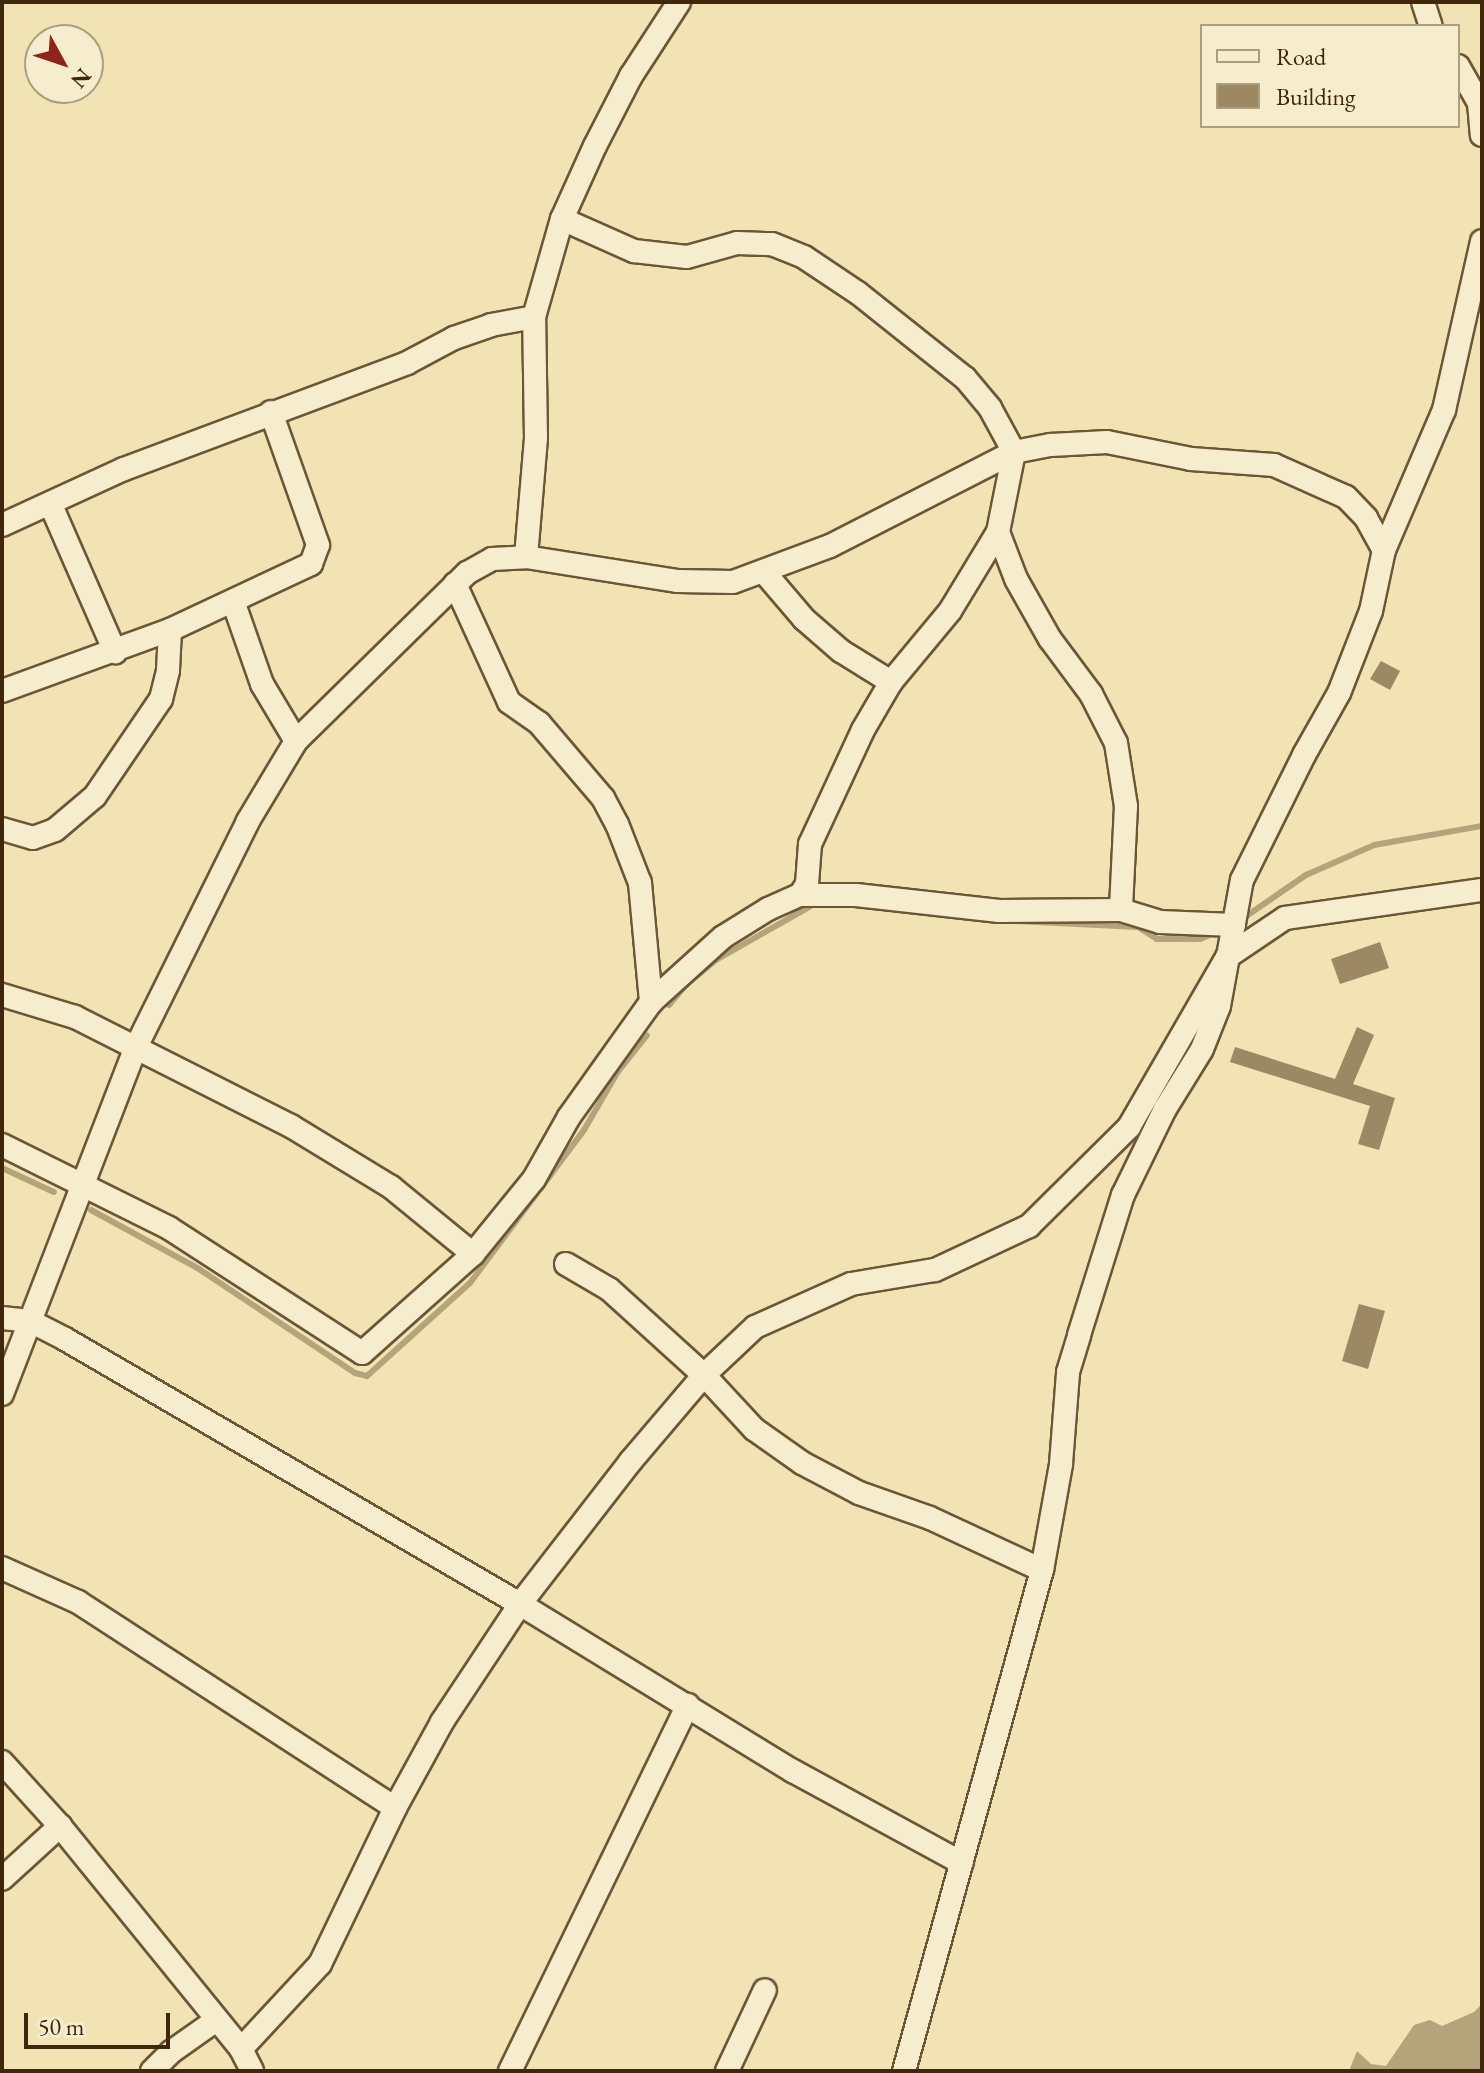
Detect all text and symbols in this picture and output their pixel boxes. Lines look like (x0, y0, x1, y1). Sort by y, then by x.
north arrow (24, 24, 104, 104)
legend (1200, 24, 1460, 128)
text: Road (1276, 41, 1326, 72)
text: N (64, 62, 98, 95)
text: Building (1276, 81, 1356, 112)
scale bar (28, 1997, 174, 2047)
text: 50 m (38, 2011, 85, 2042)

